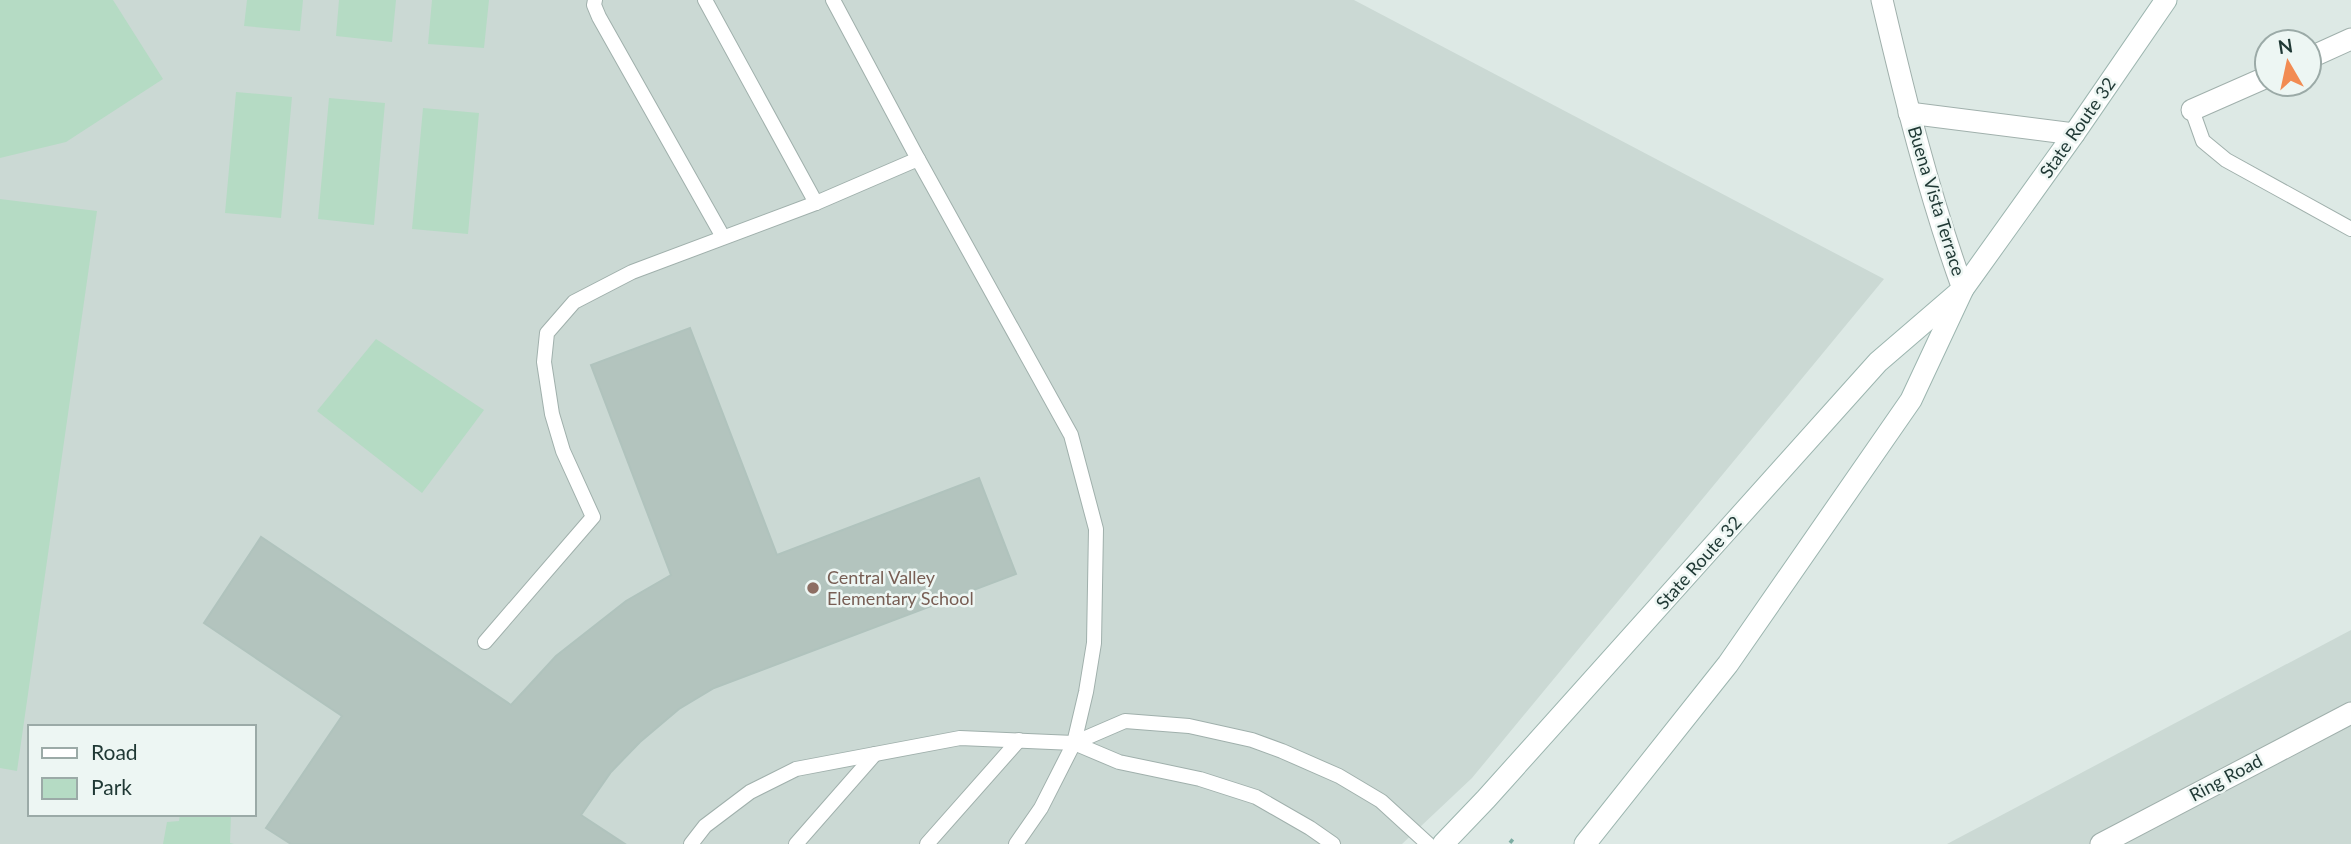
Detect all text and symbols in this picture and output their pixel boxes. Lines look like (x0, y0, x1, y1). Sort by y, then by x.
north arrow (2253, 28, 2323, 98)
text: N (2276, 33, 2294, 58)
street label: State Route 32 (2034, 73, 2120, 182)
street label: Buena Vista Terrace (1904, 123, 1970, 278)
street label: State Route 32 (1651, 511, 1746, 613)
place label: Central Valley Elementary School (827, 566, 974, 609)
marker: Central Valley Elementary School (805, 580, 821, 596)
legend (28, 725, 256, 816)
text: Road (91, 739, 138, 764)
street label: Ring Road (2185, 749, 2266, 805)
text: Park (91, 774, 132, 799)

